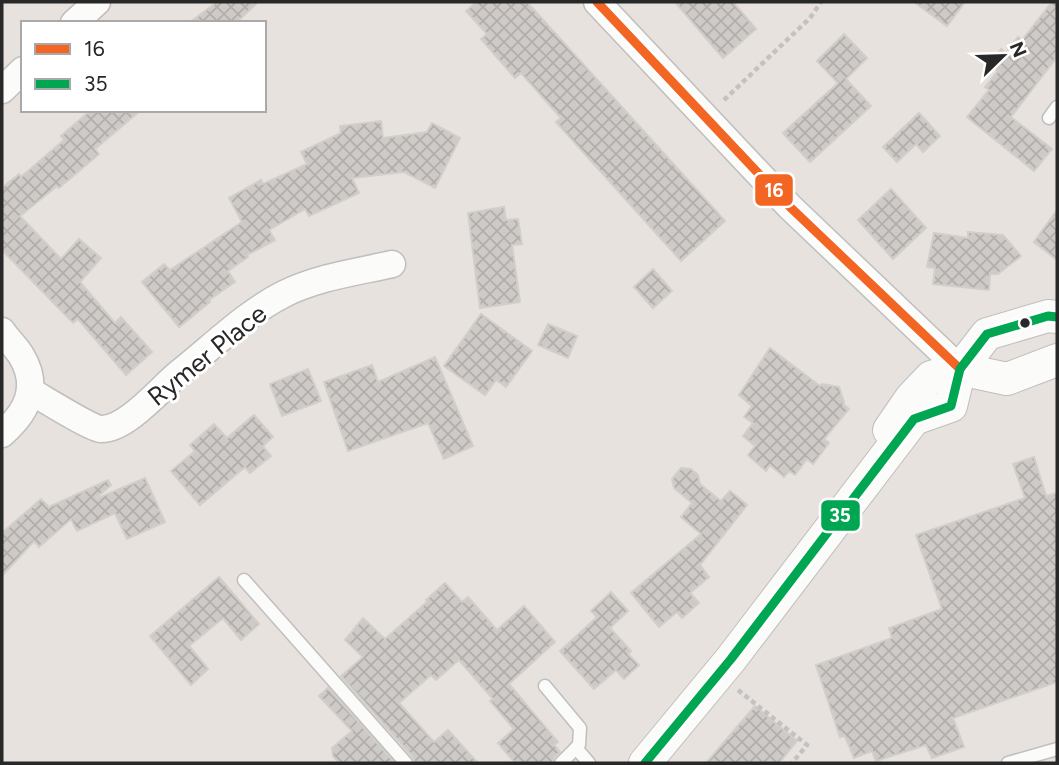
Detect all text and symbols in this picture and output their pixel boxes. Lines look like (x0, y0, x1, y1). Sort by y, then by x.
legend (21, 21, 266, 112)
north arrow (968, 21, 1038, 91)
text: 16 (84, 36, 105, 61)
text: N (1005, 38, 1032, 61)
text: 35 (84, 71, 108, 96)
line badge: 16 (754, 173, 794, 207)
text: 16 (764, 179, 784, 202)
street label: Rymer Place (141, 297, 273, 413)
unlabelled marker (1018, 316, 1032, 330)
line badge: 35 (820, 499, 861, 532)
text: 35 (829, 504, 851, 527)

